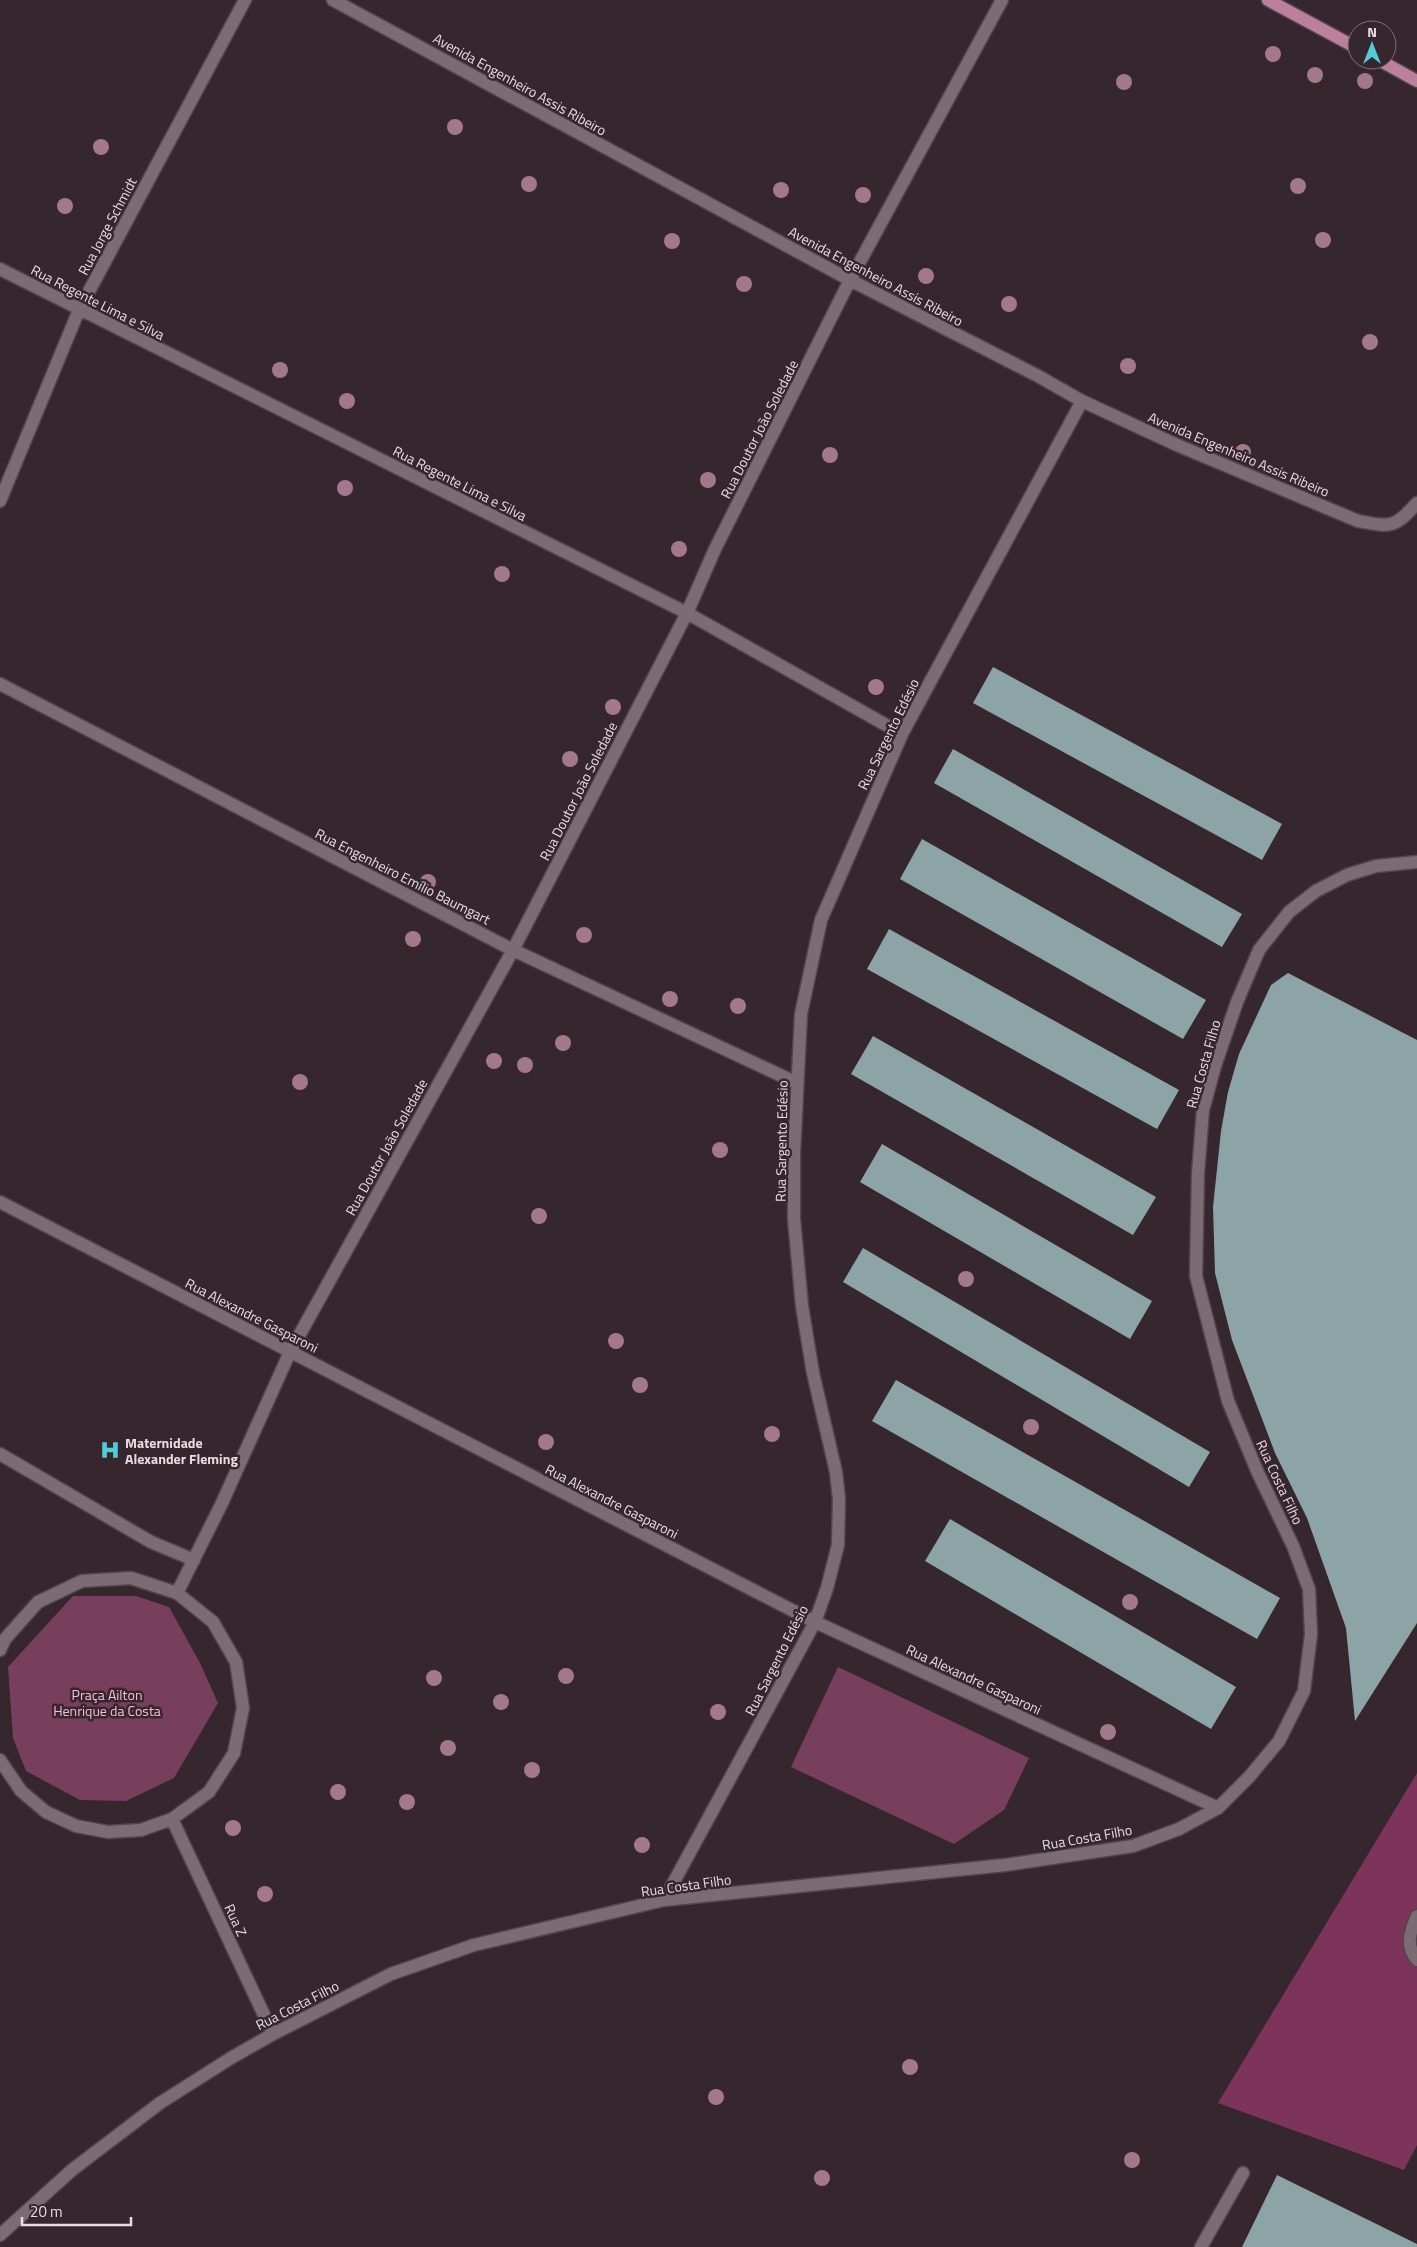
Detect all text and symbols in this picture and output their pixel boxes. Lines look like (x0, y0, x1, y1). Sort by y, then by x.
north arrow (1347, 20, 1397, 70)
text: N (1367, 21, 1377, 42)
street label: Avenida Engenheiro Assis Ribeiro (430, 28, 610, 140)
street label: Rua Jorge Schmidt (72, 173, 142, 279)
street label: Avenida Engenheiro Assis Ribeiro (785, 221, 967, 331)
street label: Rua Regente Lima e Silva (27, 259, 169, 345)
street label: Rua Doutor João Soledade (715, 356, 803, 502)
street label: Avenida Engenheiro Assis Ribeiro (1145, 406, 1333, 502)
street label: Rua Regente Lima e Silva (389, 440, 531, 526)
street label: Rua Sargento Edésio (852, 675, 924, 793)
street label: Rua Doutor João Soledade (534, 718, 622, 864)
street label: Rua Engenheiro Emílio Baumgart (312, 823, 494, 929)
street label: Rua Costa Filho (1180, 1017, 1226, 1111)
street label: Rua Doutor João Soledade (340, 1075, 432, 1219)
street label: Rua Sargento Edésio (769, 1080, 793, 1202)
street label: Rua Alexandre Gasparoni (182, 1272, 322, 1358)
place label: Maternidade Alexander Fleming (125, 1432, 238, 1469)
street label: Rua Costa Filho (1251, 1436, 1309, 1528)
hospital icon: Maternidade Alexander Fleming (99, 1439, 121, 1461)
street label: Rua Alexandre Gasparoni (542, 1458, 682, 1544)
street label: Rua Sargento Edésio (739, 1601, 813, 1719)
street label: Rua Alexandre Gasparoni (903, 1638, 1045, 1720)
park label: Praça Ailton Henrique da Costa (53, 1684, 161, 1721)
street label: Rua Costa Filho (1040, 1819, 1134, 1855)
street label: Rua Costa Filho (639, 1868, 733, 1902)
street label: Rua Z (219, 1900, 253, 1940)
street label: Rua Costa Filho (252, 1975, 342, 2035)
scale bar (22, 2194, 131, 2226)
text: 20 m (30, 2200, 63, 2223)

